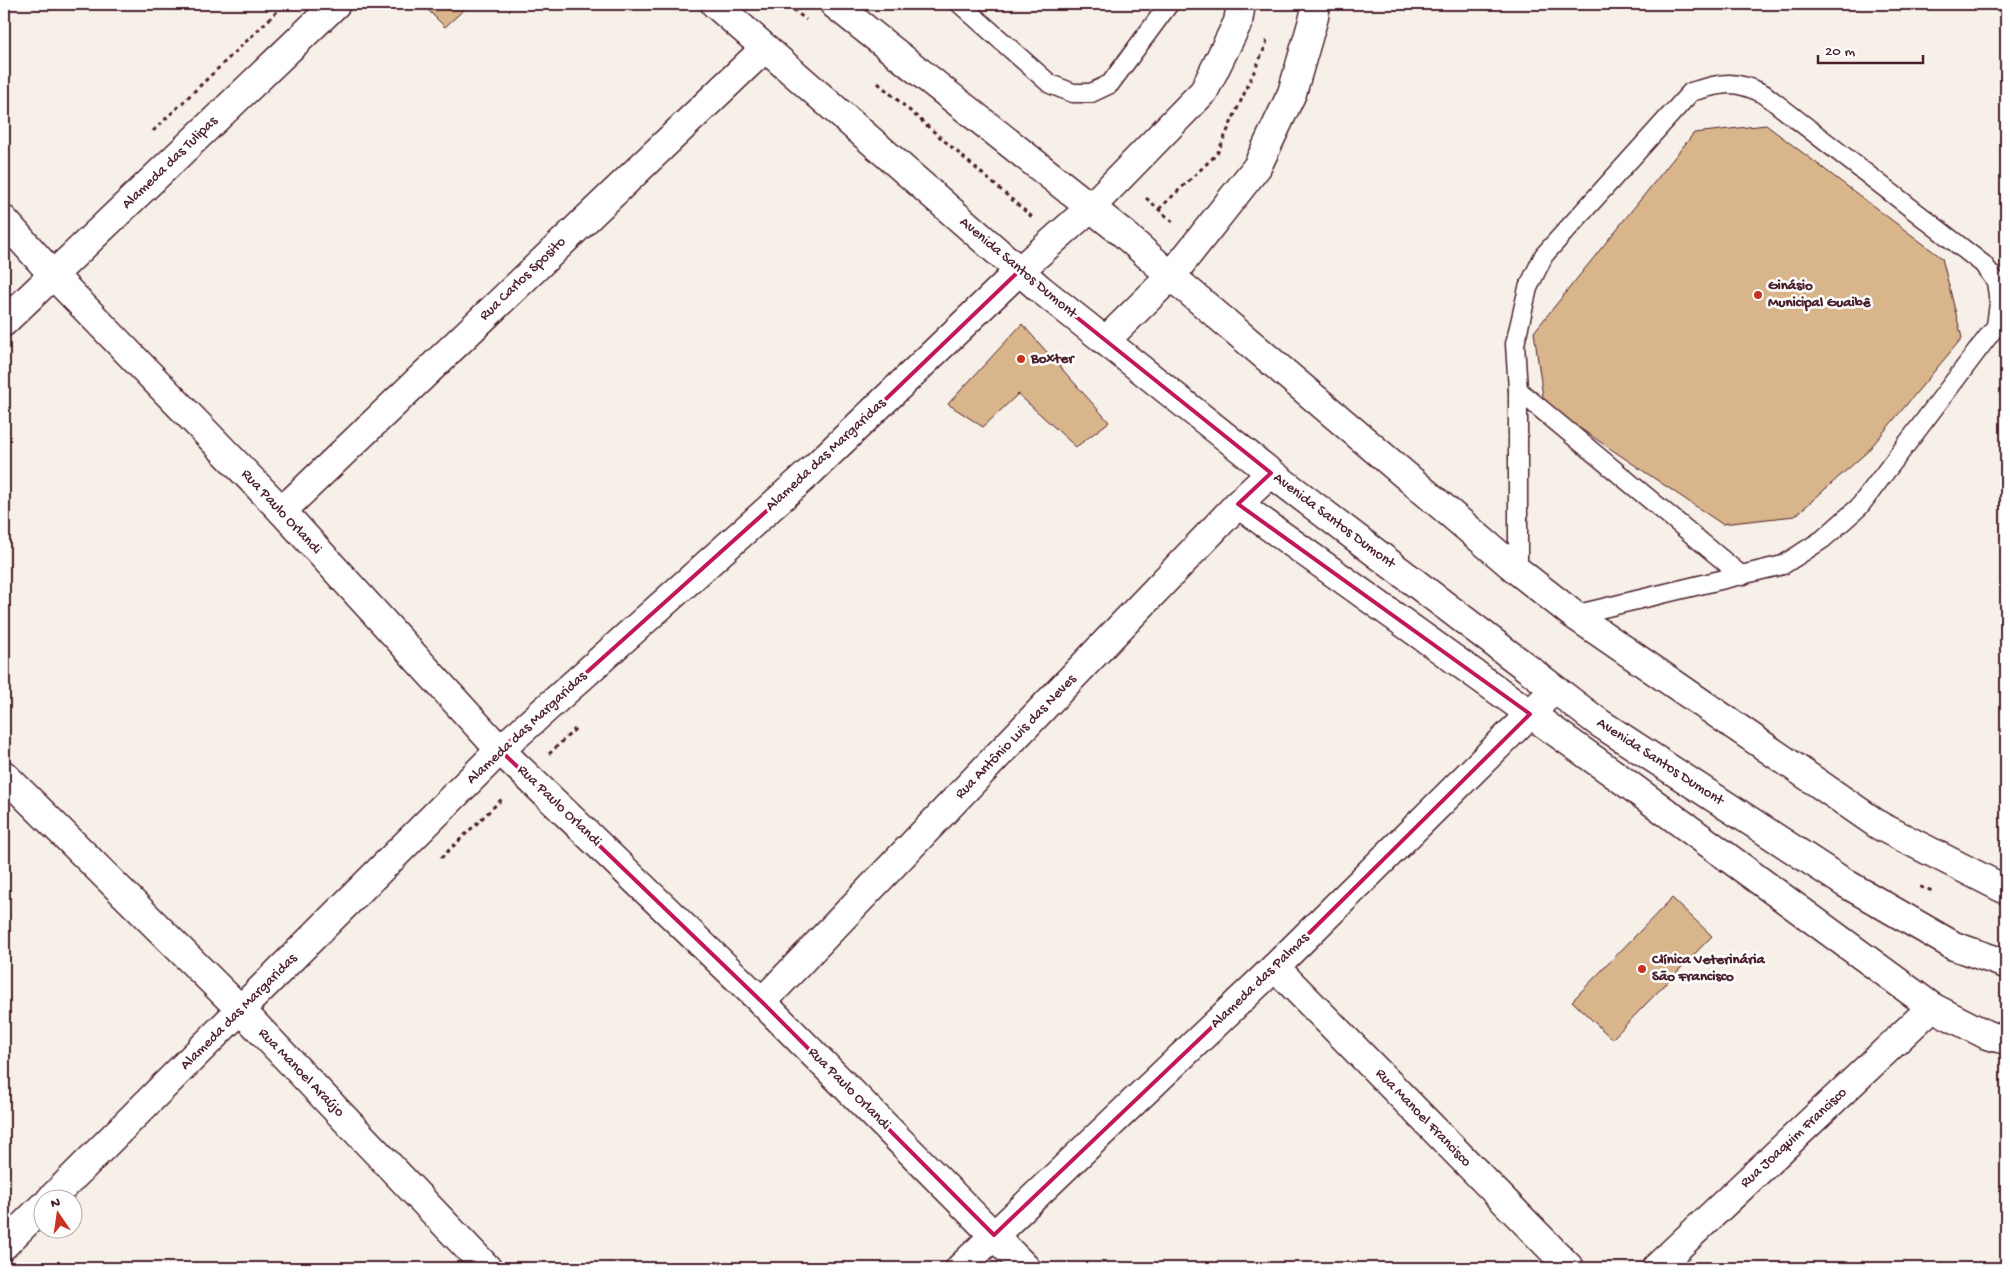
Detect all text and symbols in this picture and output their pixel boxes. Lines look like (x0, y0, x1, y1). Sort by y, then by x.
scale bar (1818, 32, 1922, 64)
text: 20 m (1825, 43, 1855, 61)
street label: Alameda das Tulipas (118, 112, 222, 213)
street label: Avenida Santos Dumont (955, 213, 1082, 324)
street label: Rua Carlos Sposito (476, 233, 570, 325)
place label: Ginásio Municipal Guaibê (1768, 277, 1872, 312)
marker: Ginásio Municipal Guaibê (1752, 289, 1764, 301)
place label: Boxter (1030, 350, 1075, 368)
marker: Boxter (1015, 353, 1027, 365)
street label: Alameda das Margaridas (762, 394, 890, 515)
street label: Rua Paulo Orlandi (237, 466, 325, 558)
street label: Avenida Santos Dumont (1269, 469, 1400, 574)
street label: Alameda das Margaridas (463, 667, 591, 788)
street label: Rua Antônio Luis das Neves (952, 670, 1081, 803)
street label: Avenida Santos Dumont (1593, 714, 1729, 811)
street label: Rua Paulo Orlandi (513, 761, 605, 851)
street label: Alameda das Palmas (1207, 929, 1313, 1033)
street label: Alameda das Margaridas (177, 949, 302, 1074)
place label: Clínica Veterinária São Francisco (1651, 951, 1766, 986)
marker: Clínica Veterinária São Francisco (1636, 963, 1648, 975)
street label: Rua Manoel Araújo (254, 1025, 348, 1121)
street label: Rua Paulo Orlandi (804, 1044, 894, 1134)
street label: Rua Manoel Francisco (1371, 1065, 1475, 1171)
street label: Rua Joaquim Francisco (1737, 1084, 1851, 1192)
north arrow (32, 1190, 82, 1240)
text: N (49, 1194, 62, 1213)

